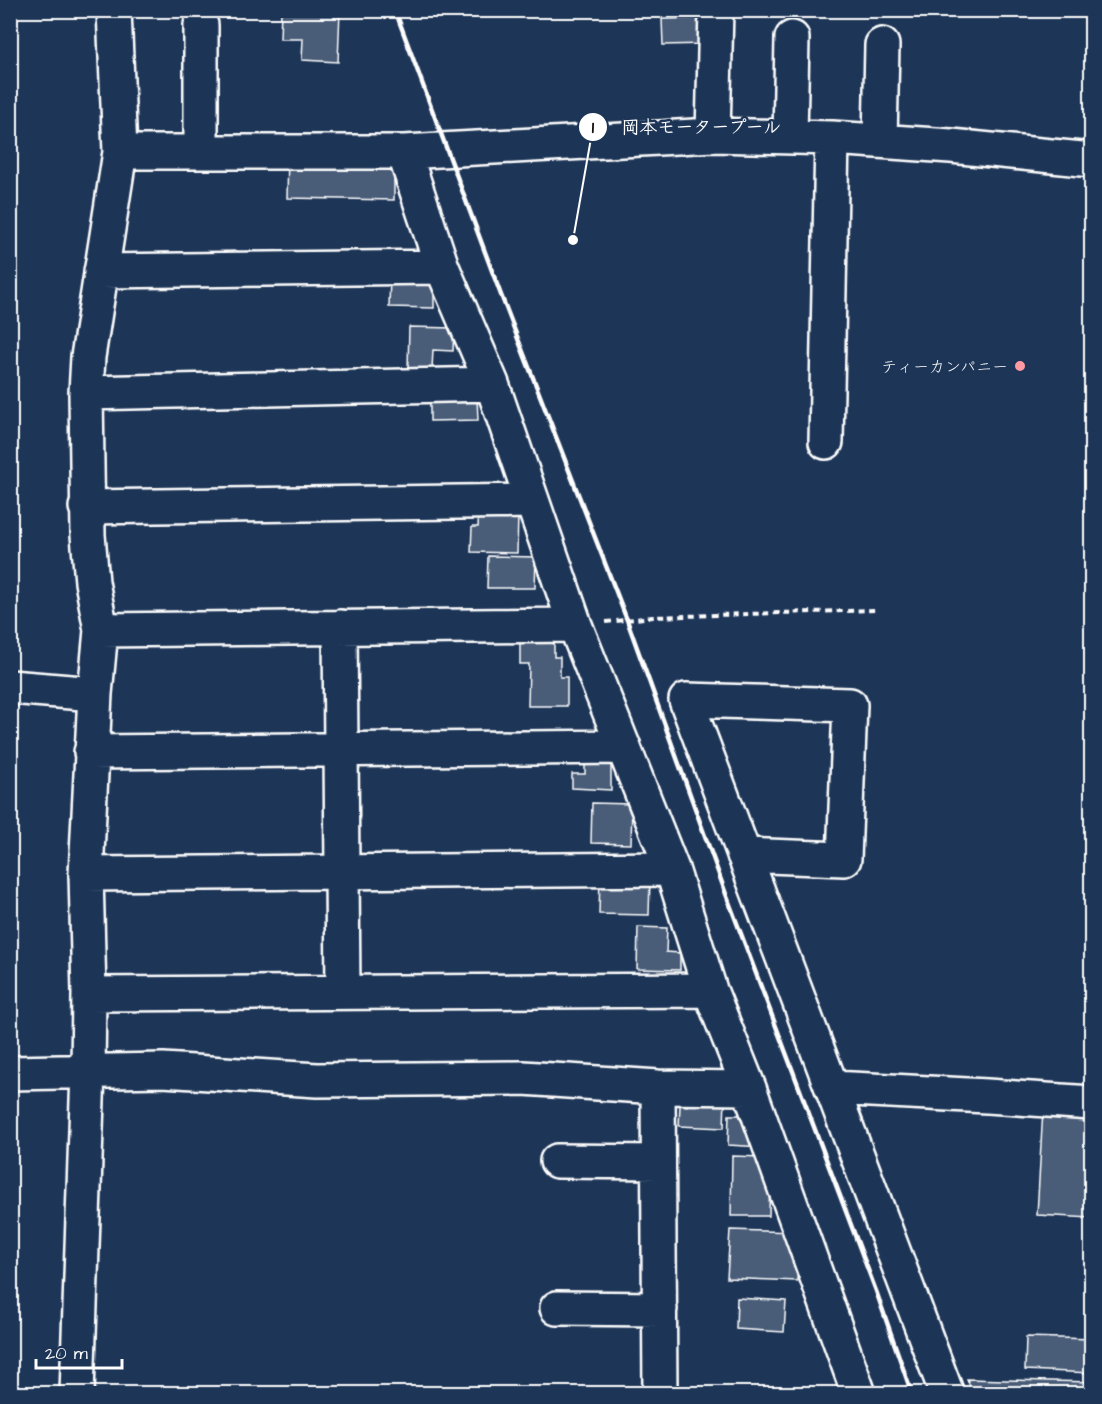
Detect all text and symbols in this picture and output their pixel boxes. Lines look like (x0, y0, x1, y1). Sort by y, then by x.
callout: 岡本モータープール (578, 109, 793, 145)
text: 1 (592, 115, 595, 140)
text: 岡本モータープール (621, 115, 781, 140)
place label: ティーカンパニー (881, 356, 1008, 378)
marker: ティーカンパニー (1013, 359, 1027, 373)
scale bar (36, 1332, 122, 1370)
text: 20 m (45, 1341, 88, 1366)

